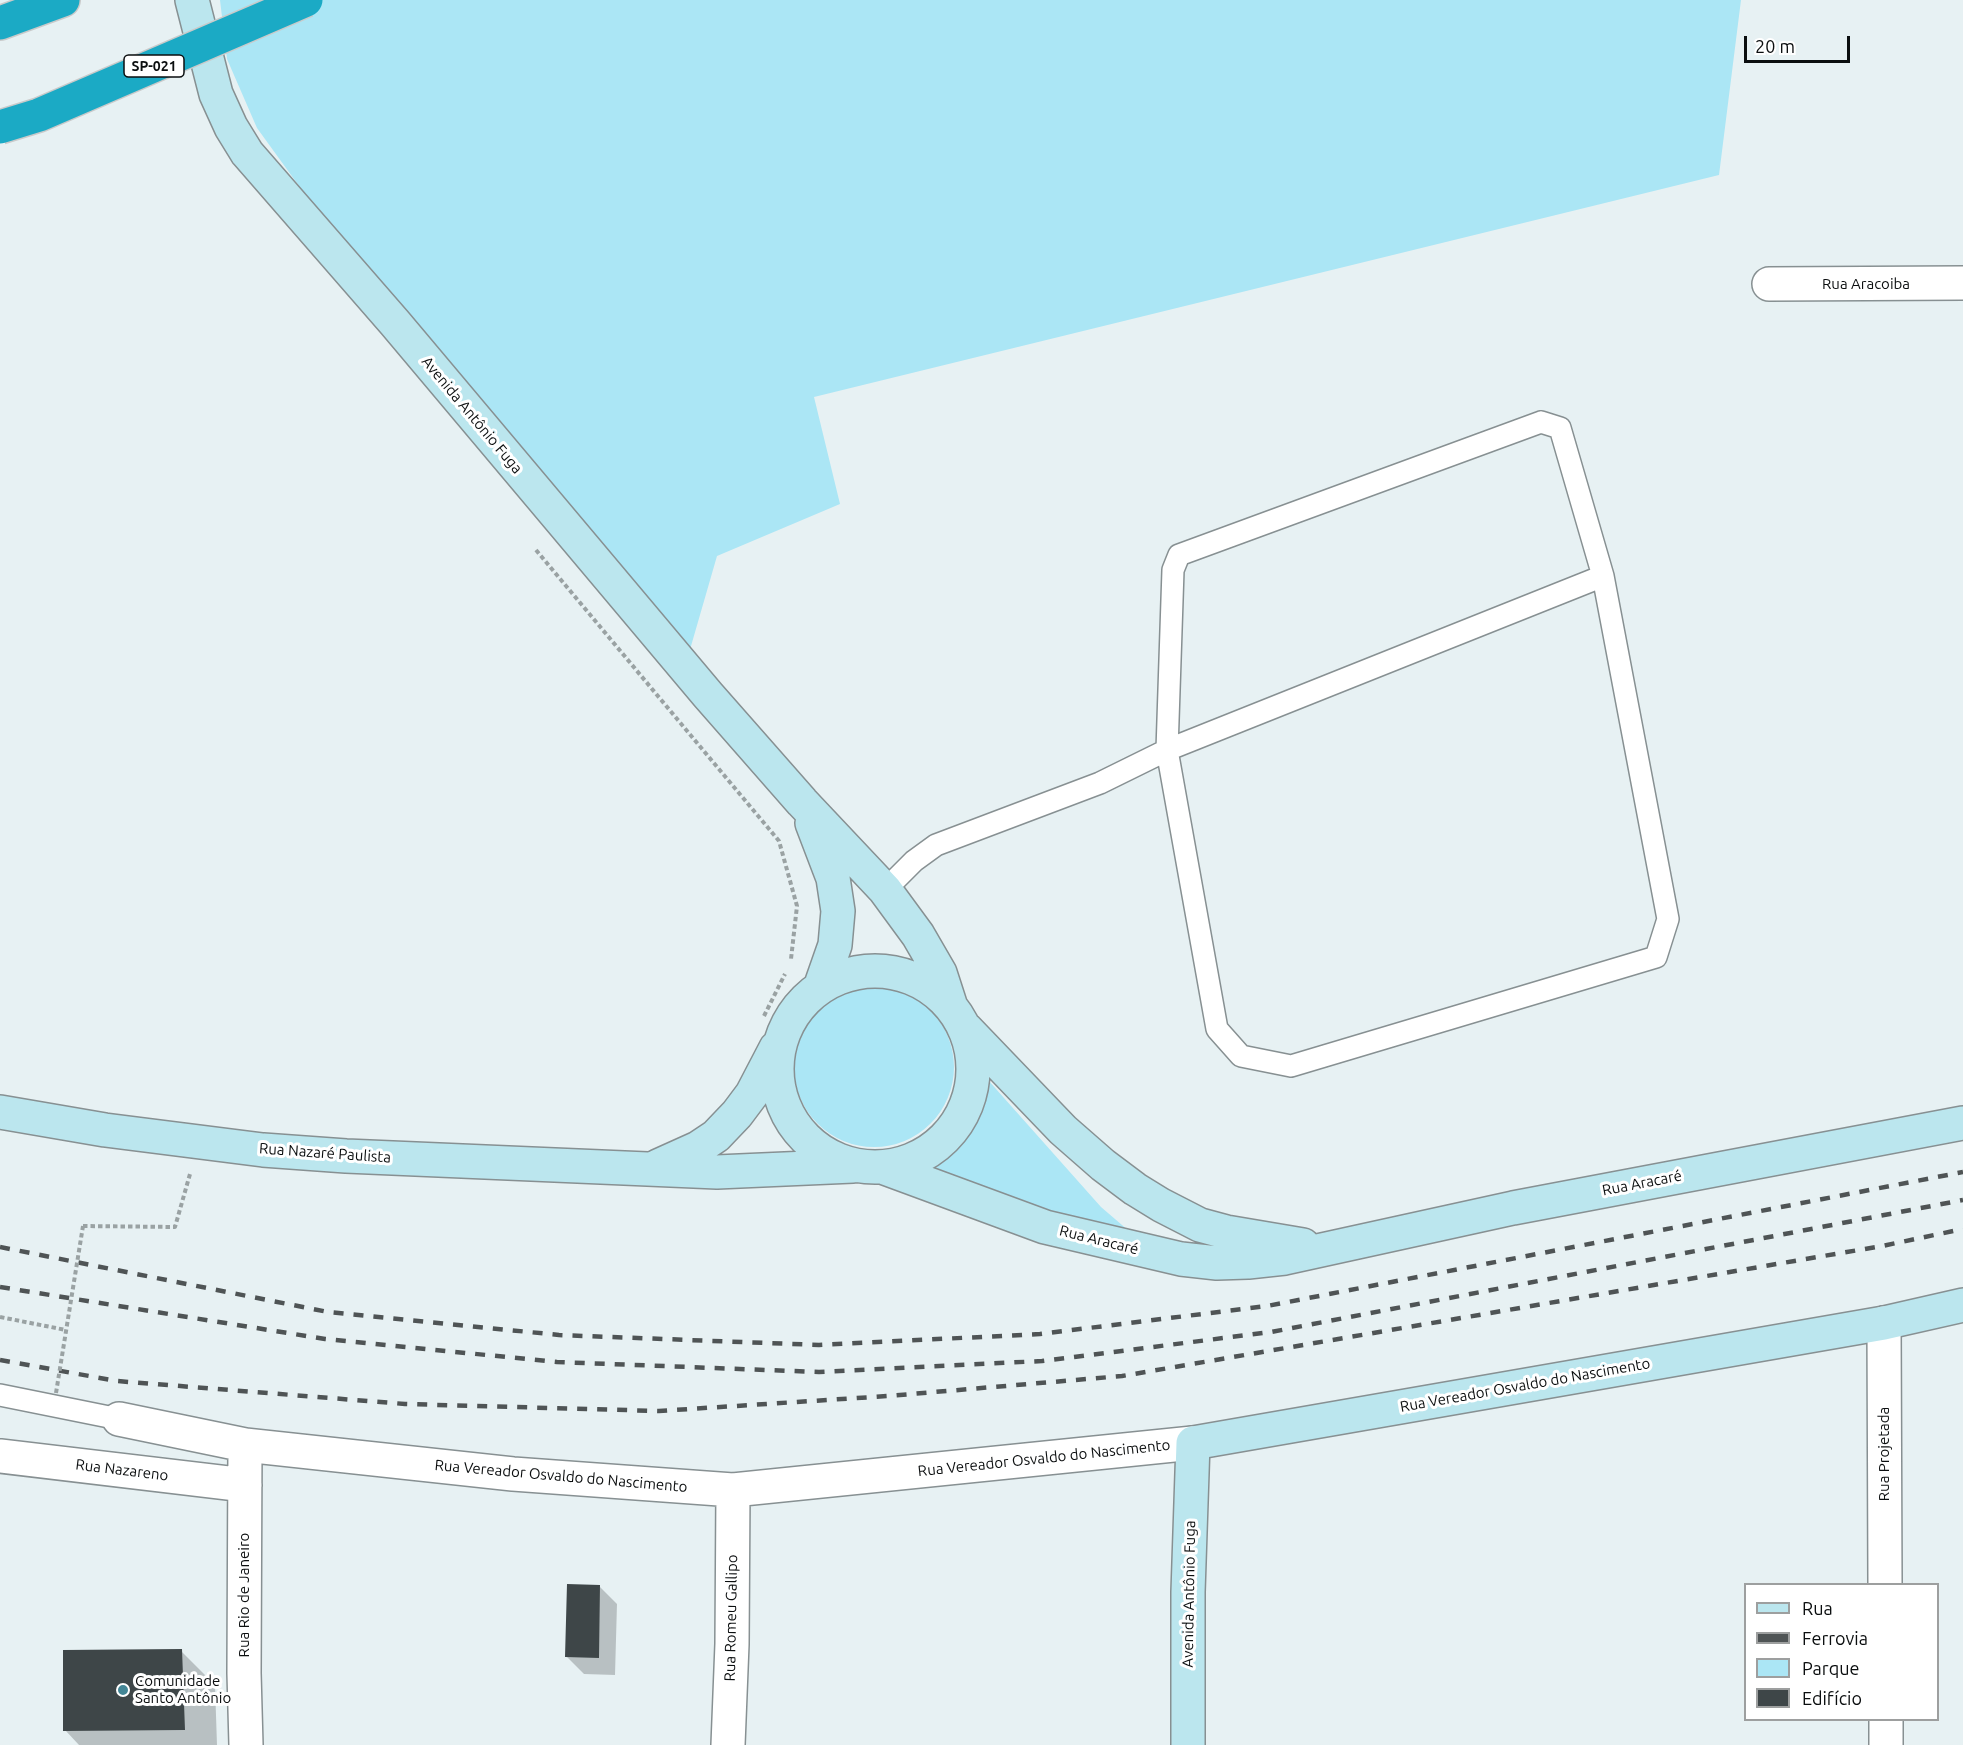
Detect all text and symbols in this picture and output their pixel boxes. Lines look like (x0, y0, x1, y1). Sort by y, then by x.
scale bar (1747, 24, 1854, 62)
text: 20 m (1755, 36, 1795, 56)
road number: SP-021 (124, 55, 184, 77)
street label: Rua Aracoiba (1822, 275, 1910, 293)
street label: Avenida Antônio Fuga (418, 353, 526, 477)
street label: Rua Nazaré Paulista (258, 1139, 392, 1167)
street label: Rua Aracaré (1601, 1166, 1683, 1200)
street label: Rua Aracaré (1058, 1221, 1140, 1259)
street label: Rua Vereador Osvaldo do Nascimento (1399, 1354, 1651, 1416)
street label: Rua Projetada (1875, 1407, 1893, 1501)
street label: Rua Vereador Osvaldo do Nascimento (917, 1436, 1171, 1480)
street label: Rua Nazareno (75, 1455, 169, 1485)
street label: Rua Vereador Osvaldo do Nascimento (434, 1456, 688, 1496)
street label: Avenida Antônio Fuga (1179, 1520, 1199, 1668)
street label: Rua Rio de Janeiro (235, 1533, 253, 1657)
street label: Rua Romeu Gallipo (721, 1554, 741, 1682)
legend (1744, 1583, 1939, 1721)
text: Rua (1802, 1598, 1833, 1618)
text: Ferrovia (1802, 1628, 1868, 1648)
text: Parque (1802, 1658, 1859, 1678)
place label: Comunidade Santo Antônio (135, 1672, 231, 1707)
marker: Comunidade Santo Antônio (116, 1683, 130, 1697)
text: Edifício (1802, 1688, 1862, 1708)

